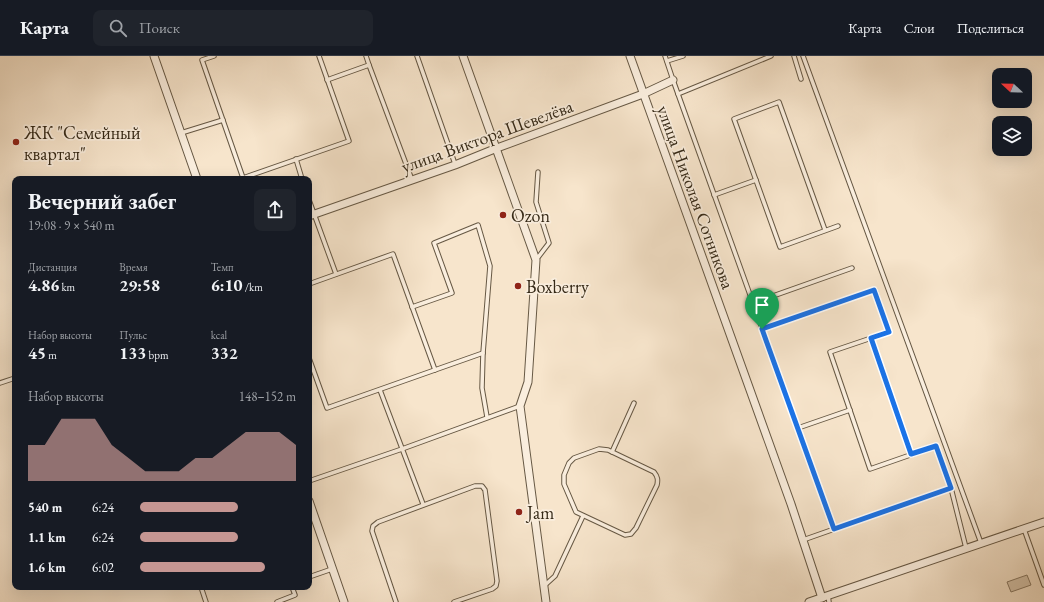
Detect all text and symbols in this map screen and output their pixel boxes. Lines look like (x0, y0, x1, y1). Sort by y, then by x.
search box (93, 10, 373, 46)
text: Карта (20, 15, 69, 40)
icon: search (107, 17, 129, 39)
text: Поиск (139, 18, 180, 37)
text: Карта (848, 19, 882, 37)
text: Слои (904, 19, 935, 37)
text: Поделиться (957, 19, 1024, 37)
north arrow (992, 68, 1032, 108)
map controls (992, 68, 1032, 156)
street label: улица Виктора Шевелёва (398, 94, 577, 178)
street label: улица Николая Сотникова (652, 102, 740, 293)
button: layers (992, 116, 1032, 156)
place label: ЖК "Семейный квартал" (23, 121, 141, 165)
marker: ЖК "Семейный квартал" (11, 137, 21, 147)
text: Вечерний забег (28, 187, 176, 216)
button: share (254, 189, 296, 231)
place label: Ozon (511, 204, 550, 227)
marker: Ozon (498, 210, 508, 220)
text: 19:08 · 9 × 540 m (28, 217, 115, 234)
text: Дистанция (28, 260, 77, 274)
text: Время (119, 260, 148, 274)
text: Темп (211, 260, 234, 274)
text: 4.86 (28, 274, 59, 296)
text: 29:58 (119, 274, 160, 296)
text: 6:10 (211, 274, 242, 296)
place label: Boxberry (526, 275, 589, 298)
text: km (59, 280, 75, 294)
text: /km (242, 280, 263, 294)
marker: Boxberry (513, 281, 523, 291)
pin (745, 288, 779, 329)
icon: arrive (751, 294, 773, 316)
text: Набор высоты (28, 328, 92, 342)
text: Пульс (119, 328, 147, 342)
text: kcal (211, 328, 227, 342)
text: 45 (28, 342, 46, 364)
text: 133 (119, 342, 146, 364)
text: 332 (211, 342, 238, 364)
text: m (46, 348, 57, 362)
text: bpm (146, 348, 168, 362)
text: Набор высоты (28, 388, 104, 405)
text: 148–152 m (239, 388, 296, 405)
text: 540 m (28, 499, 62, 516)
text: 6:24 (92, 499, 114, 516)
place label: Jam (525, 501, 554, 524)
marker: Jam (514, 507, 524, 517)
text: 1.1 km (28, 529, 66, 546)
text: 6:24 (92, 529, 114, 546)
text: 1.6 km (28, 559, 66, 576)
text: 6:02 (92, 559, 114, 576)

